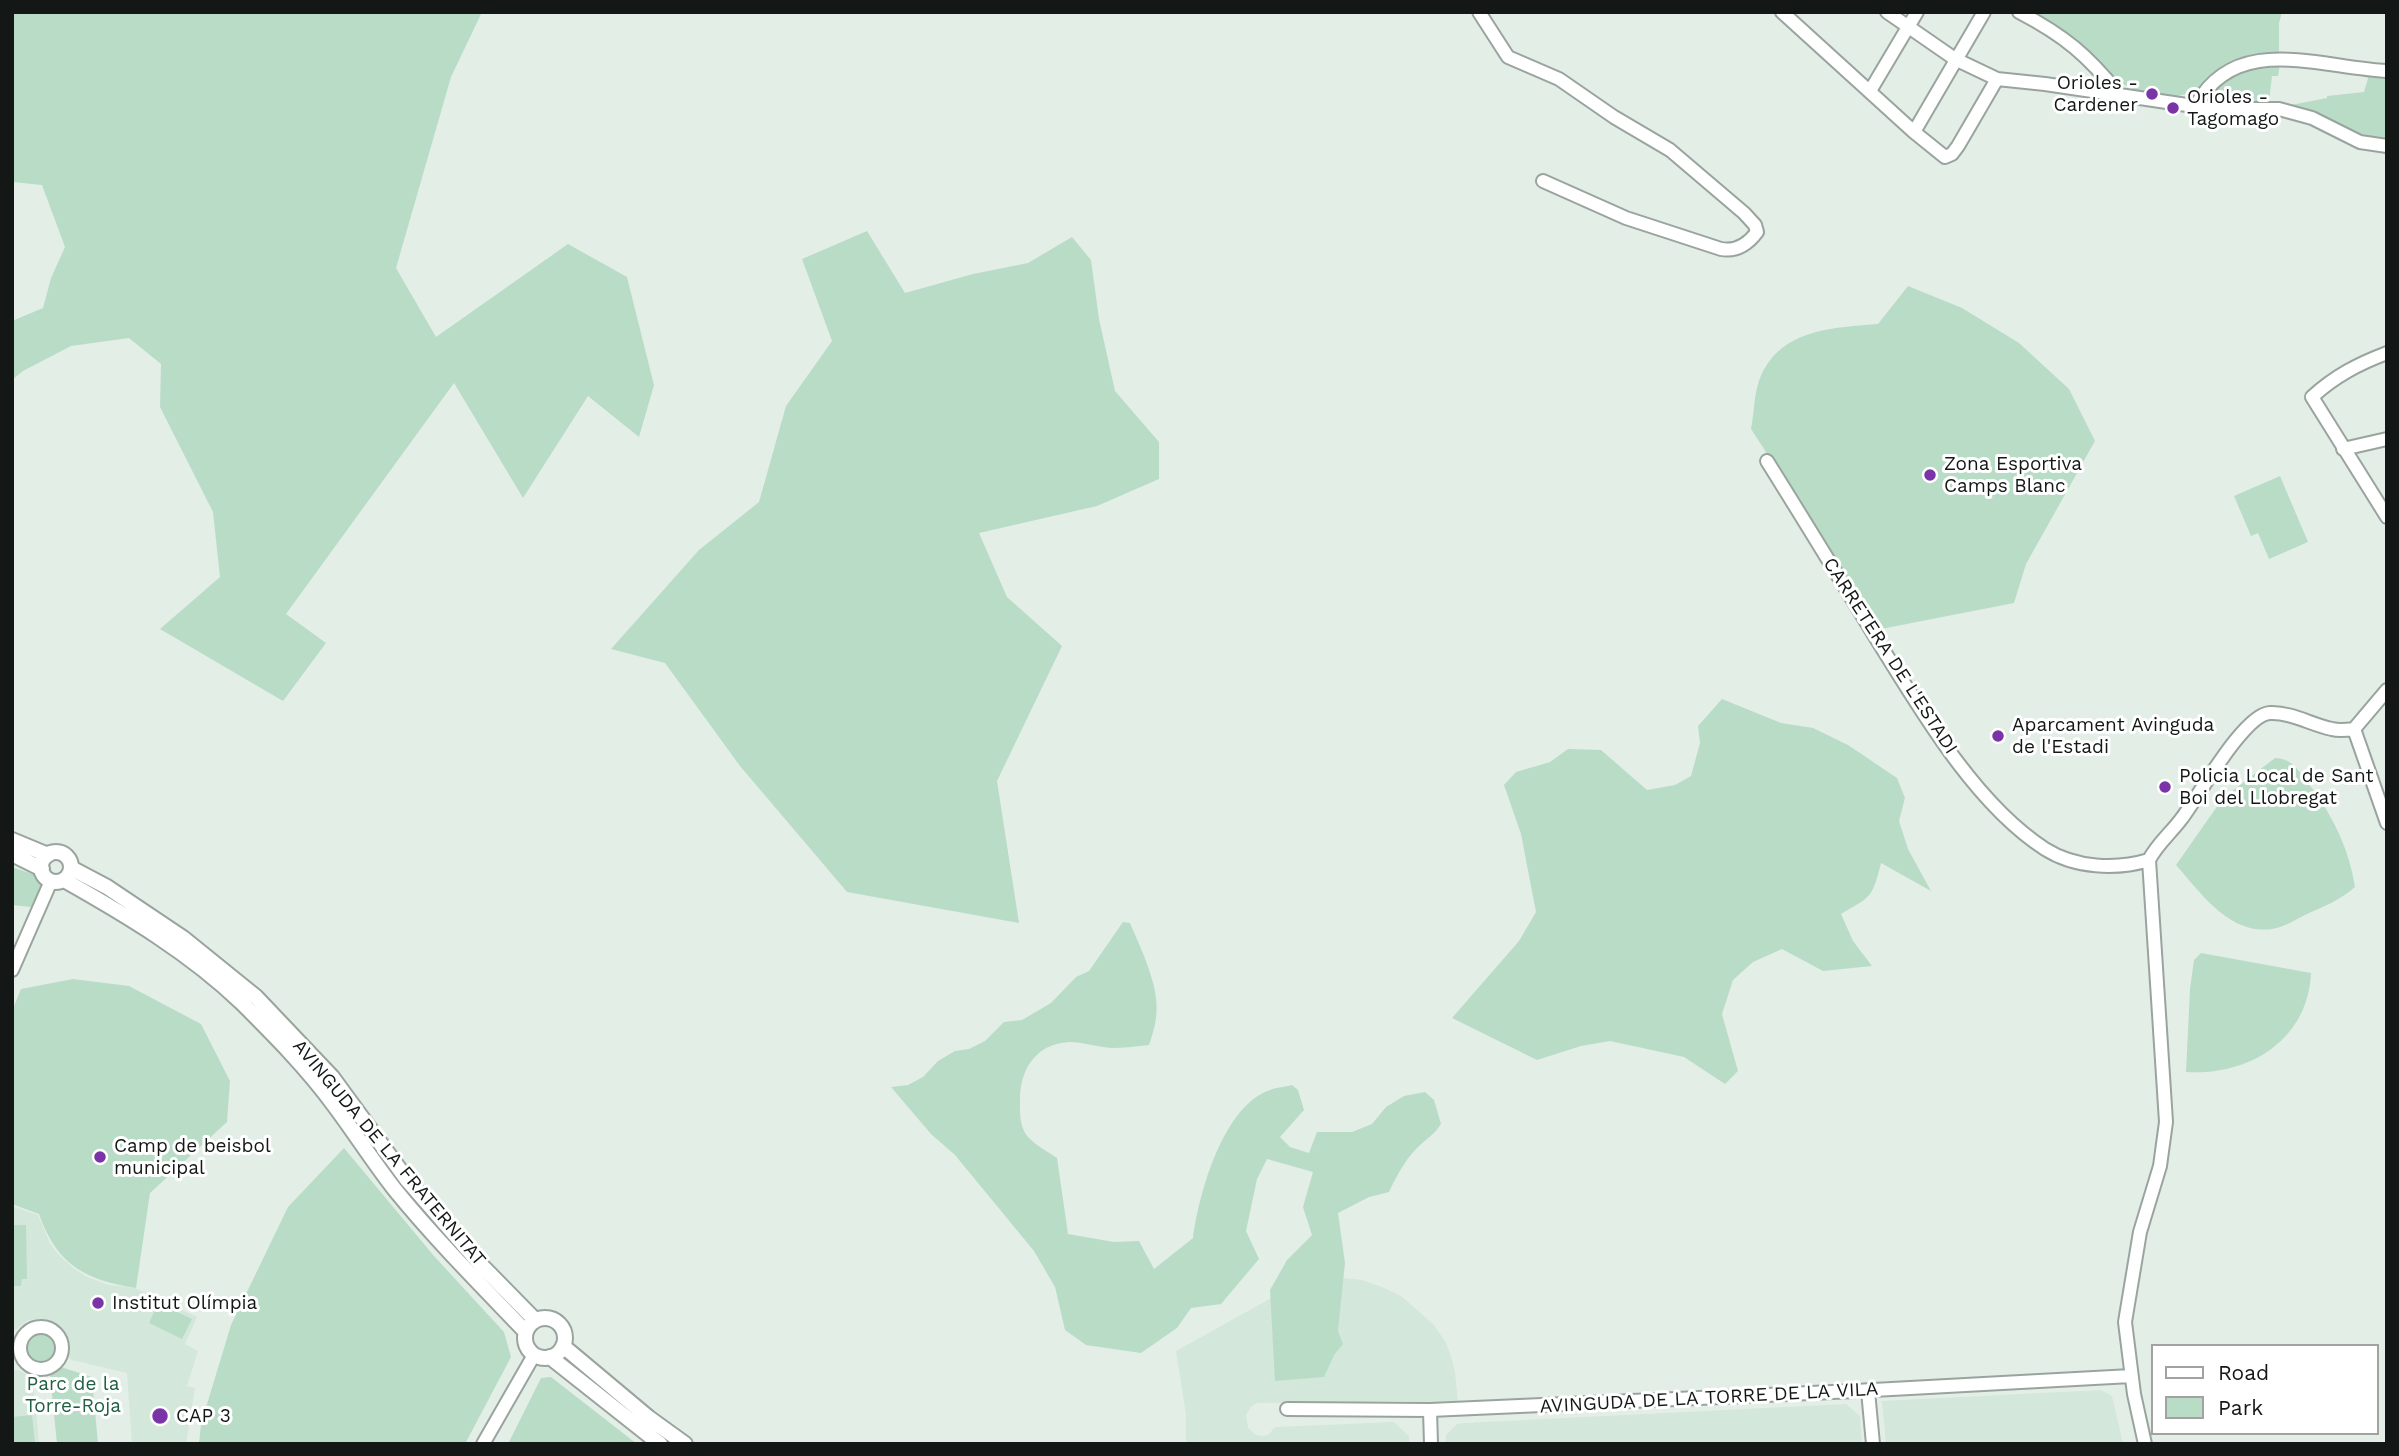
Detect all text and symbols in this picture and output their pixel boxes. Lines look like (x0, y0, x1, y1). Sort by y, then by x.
place label: Orioles - Cardener (2053, 72, 2138, 116)
marker: Orioles - Cardener (2144, 86, 2160, 102)
place label: Orioles - Tagomago (2187, 86, 2279, 130)
marker: Orioles - Tagomago (2165, 100, 2181, 116)
place label: Zona Esportiva Camps Blanc (1944, 453, 2082, 497)
marker: Zona Esportiva Camps Blanc (1922, 467, 1938, 483)
street label: CARRETERA DE L'ESTADI (1818, 554, 1962, 758)
place label: Aparcament Avinguda de l'Estadi (2012, 714, 2214, 758)
marker: Aparcament Avinguda de l'Estadi (1990, 728, 2006, 744)
place label: Policia Local de Sant Boi del Llobregat (2179, 765, 2373, 809)
marker: Policia Local de Sant Boi del Llobregat (2157, 779, 2173, 795)
street label: AVINGUDA DE LA FRATERNITAT (288, 1035, 490, 1271)
place label: Camp de beisbol municipal (114, 1135, 271, 1179)
marker: Camp de beisbol municipal (92, 1149, 108, 1165)
place label: Institut Olímpia (112, 1292, 257, 1314)
marker: Institut Olímpia (90, 1295, 106, 1311)
legend (2150, 1344, 2378, 1435)
text: Road (2218, 1360, 2269, 1385)
park label: Parc de la Torre-Roja (25, 1373, 121, 1417)
street label: AVINGUDA DE LA TORRE DE LA VILA (1539, 1378, 1879, 1418)
text: Park (2218, 1395, 2263, 1420)
place label: CAP 3 (176, 1405, 231, 1427)
marker: CAP 3 (150, 1406, 170, 1426)

